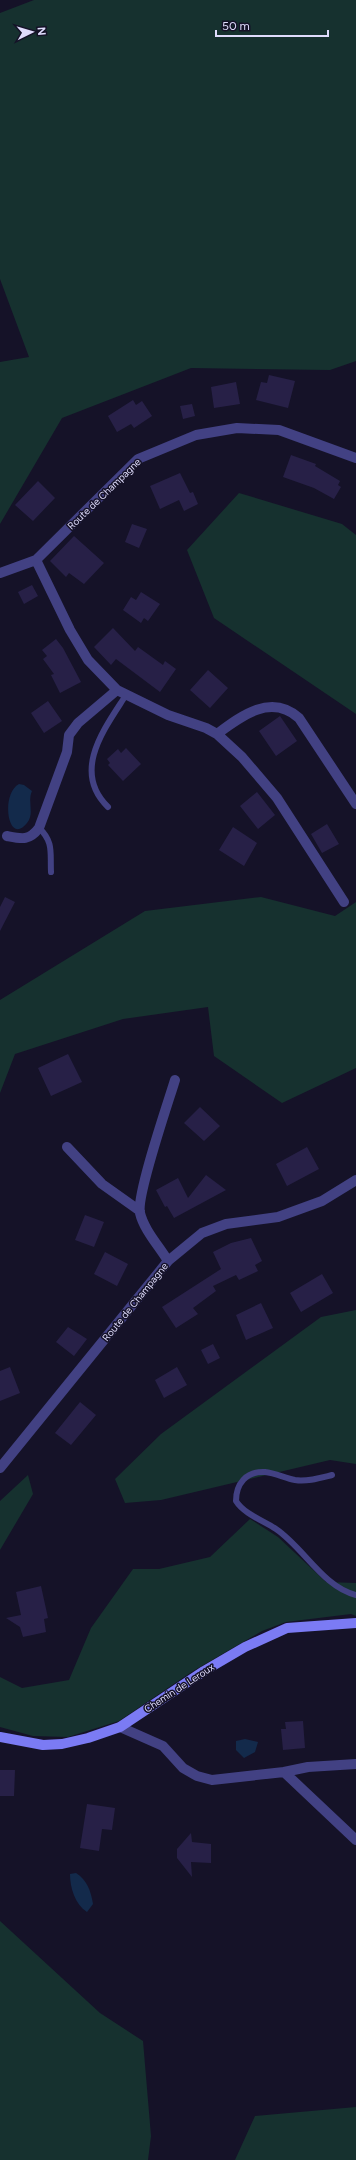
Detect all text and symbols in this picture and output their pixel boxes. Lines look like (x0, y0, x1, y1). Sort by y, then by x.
north arrow (12, 12, 52, 52)
scale bar (216, 12, 328, 38)
text: 50 m (222, 19, 250, 33)
text: N (35, 26, 48, 36)
street label: Route de Champagne (64, 455, 144, 533)
street label: Route de Champagne (99, 1260, 171, 1344)
street label: Chemin de Leroux (141, 1660, 217, 1716)

